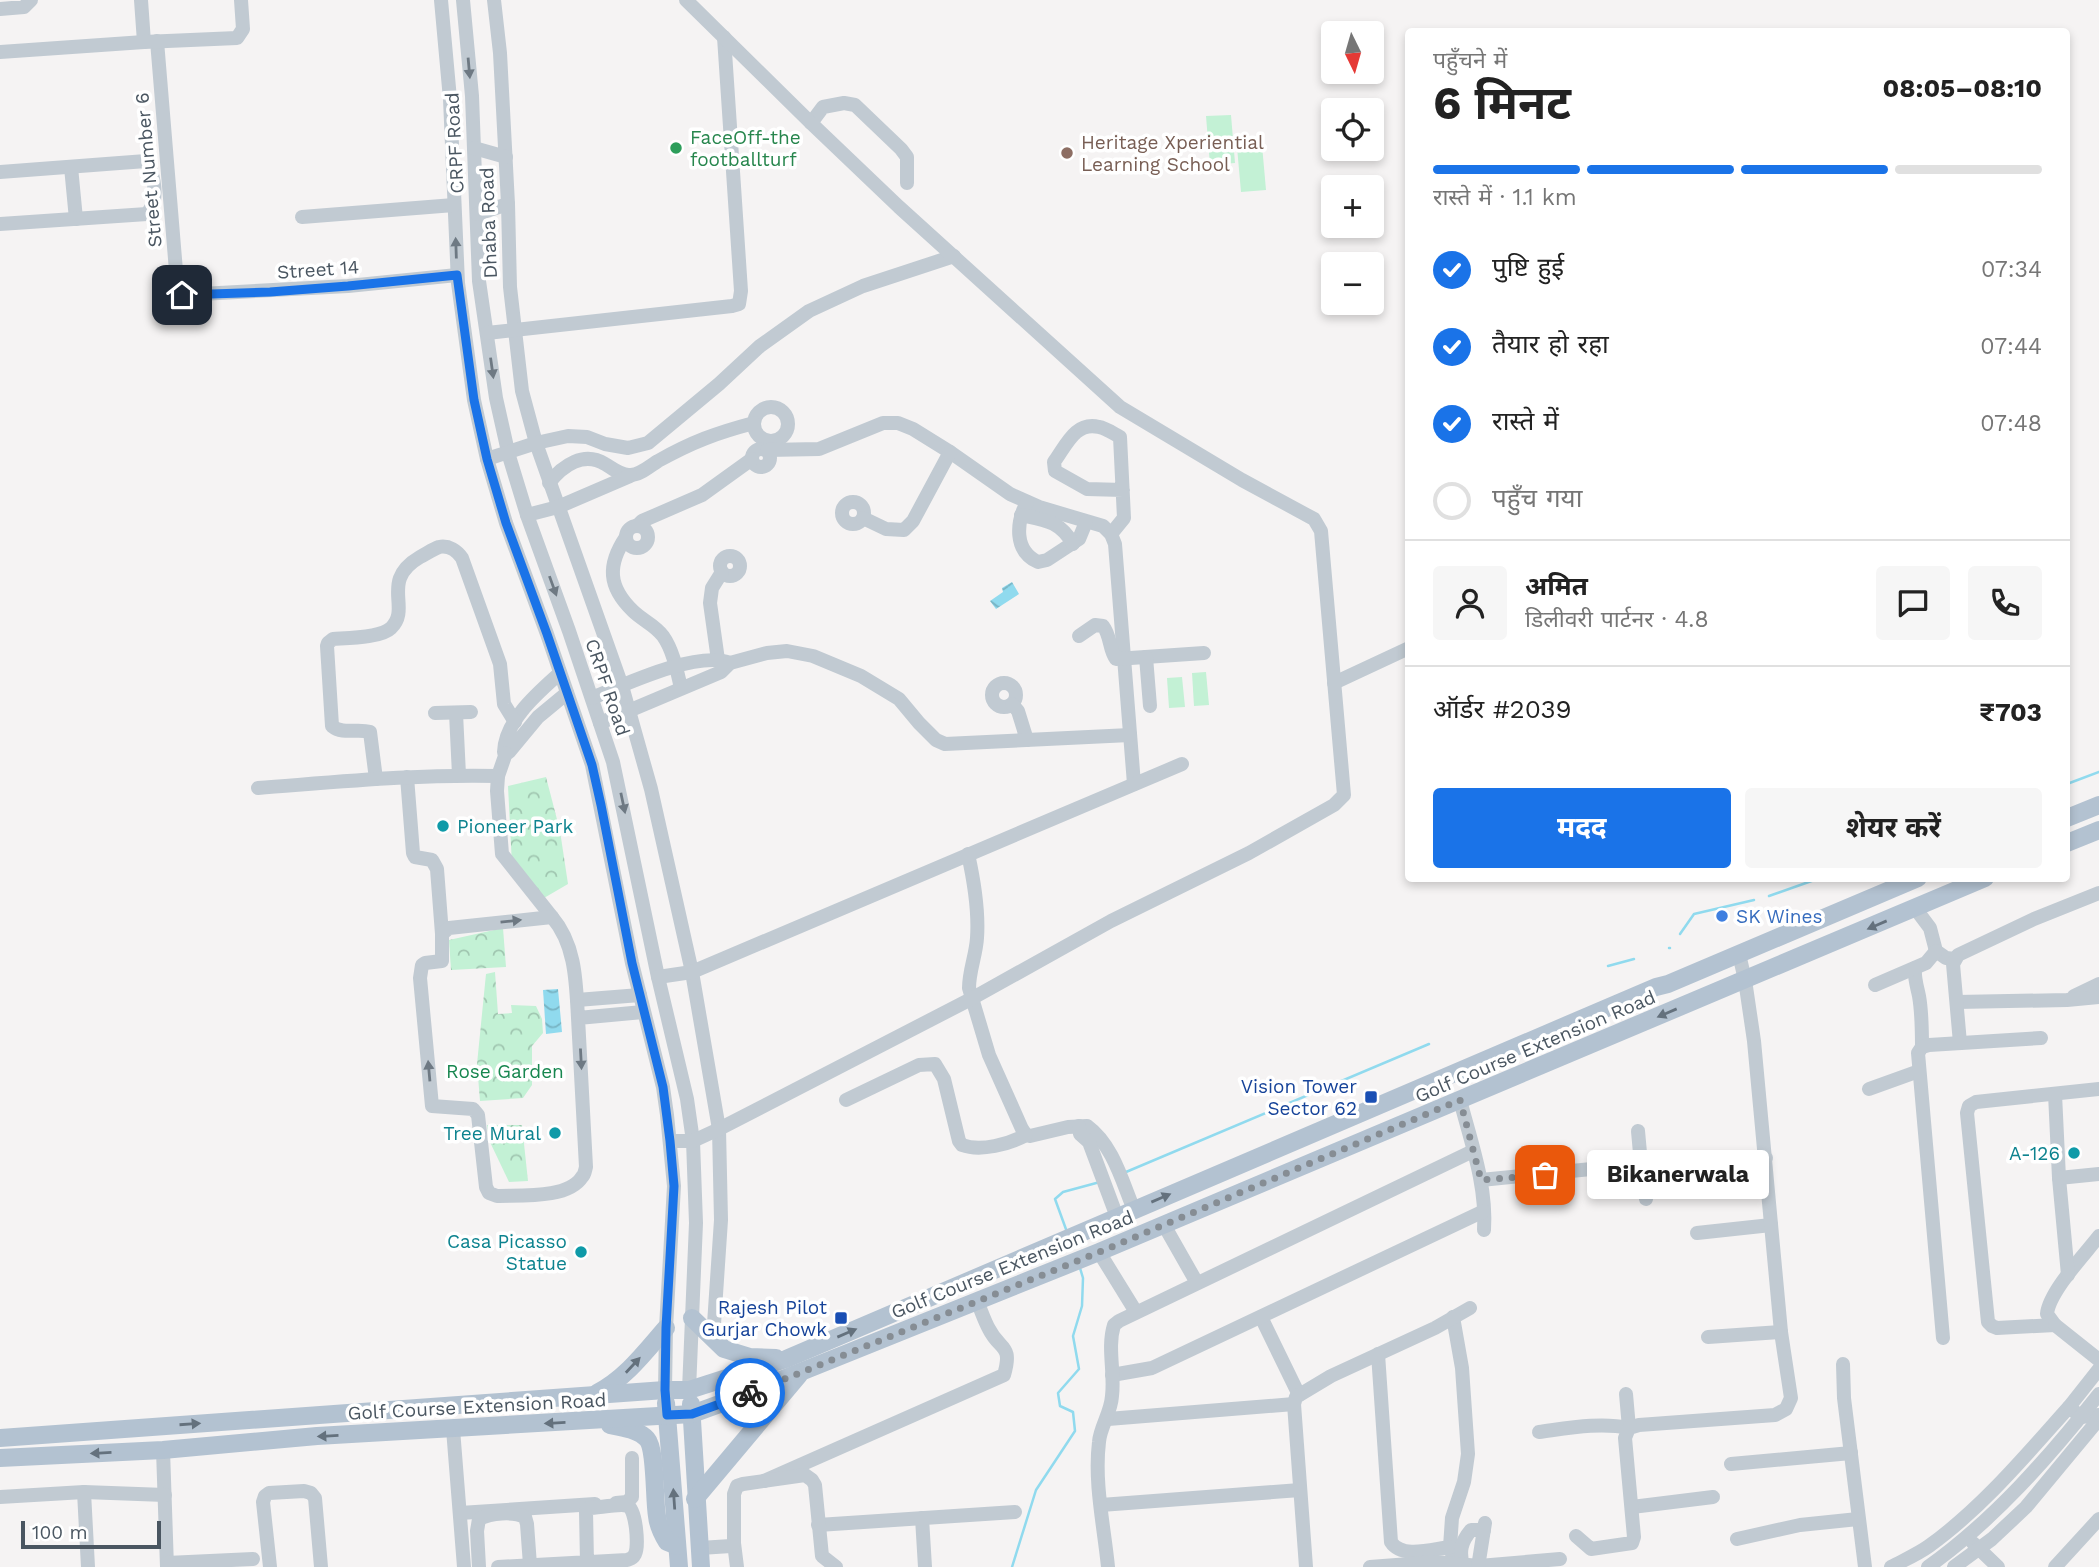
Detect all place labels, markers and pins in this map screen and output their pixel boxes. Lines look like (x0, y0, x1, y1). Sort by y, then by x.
place label: FaceOff-the footballturf (690, 126, 801, 171)
place label: Heritage Xperiential Learning School (1081, 131, 1264, 176)
marker: FaceOff-the footballturf (668, 140, 684, 156)
marker: Heritage Xperiential Learning School (1059, 145, 1075, 161)
pin (152, 265, 212, 325)
place label: Pioneer Park (457, 815, 574, 838)
marker: Pioneer Park (435, 818, 451, 834)
place label: SK Wines (1736, 905, 1822, 928)
marker: SK Wines (1714, 908, 1730, 924)
place label: Vision Tower Sector 62 (1241, 1075, 1357, 1120)
marker: Vision Tower Sector 62 (1363, 1089, 1379, 1105)
place label: Tree Mural (443, 1122, 541, 1145)
marker: Tree Mural (547, 1125, 563, 1141)
place label: A-126 (2009, 1142, 2060, 1165)
pin (1515, 1145, 1575, 1205)
marker: A-126 (2066, 1145, 2082, 1161)
callout: Bikanerwala (1587, 1150, 1769, 1200)
place label: Casa Picasso Statue (447, 1230, 567, 1275)
marker: Casa Picasso Statue (573, 1244, 589, 1260)
place label: Rajesh Pilot Gurjar Chowk (702, 1296, 827, 1341)
marker: Rajesh Pilot Gurjar Chowk (833, 1310, 849, 1326)

